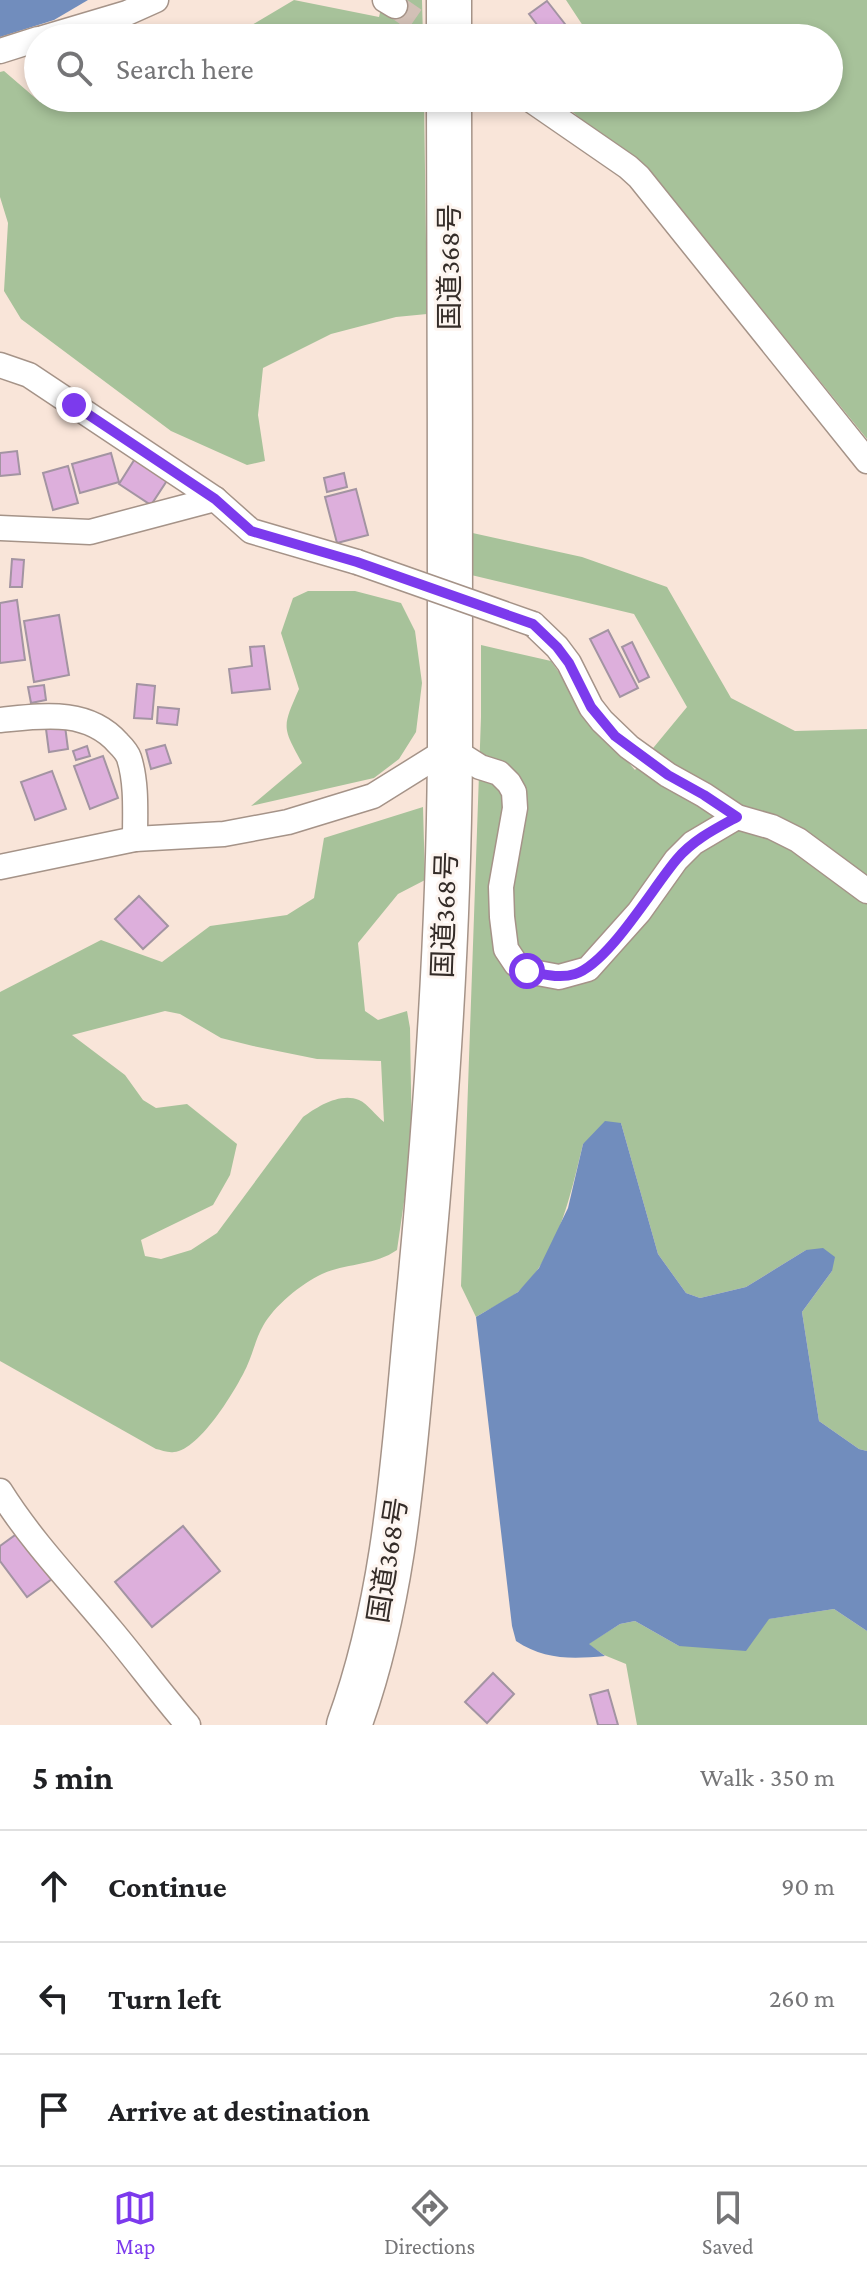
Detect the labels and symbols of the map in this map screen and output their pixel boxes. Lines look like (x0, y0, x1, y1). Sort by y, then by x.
street label: 国道368号 (434, 204, 465, 330)
route end (56, 387, 92, 423)
street label: 国道368号 (427, 851, 462, 979)
route start (509, 953, 545, 989)
street label: 国道368号 (362, 1495, 413, 1625)

